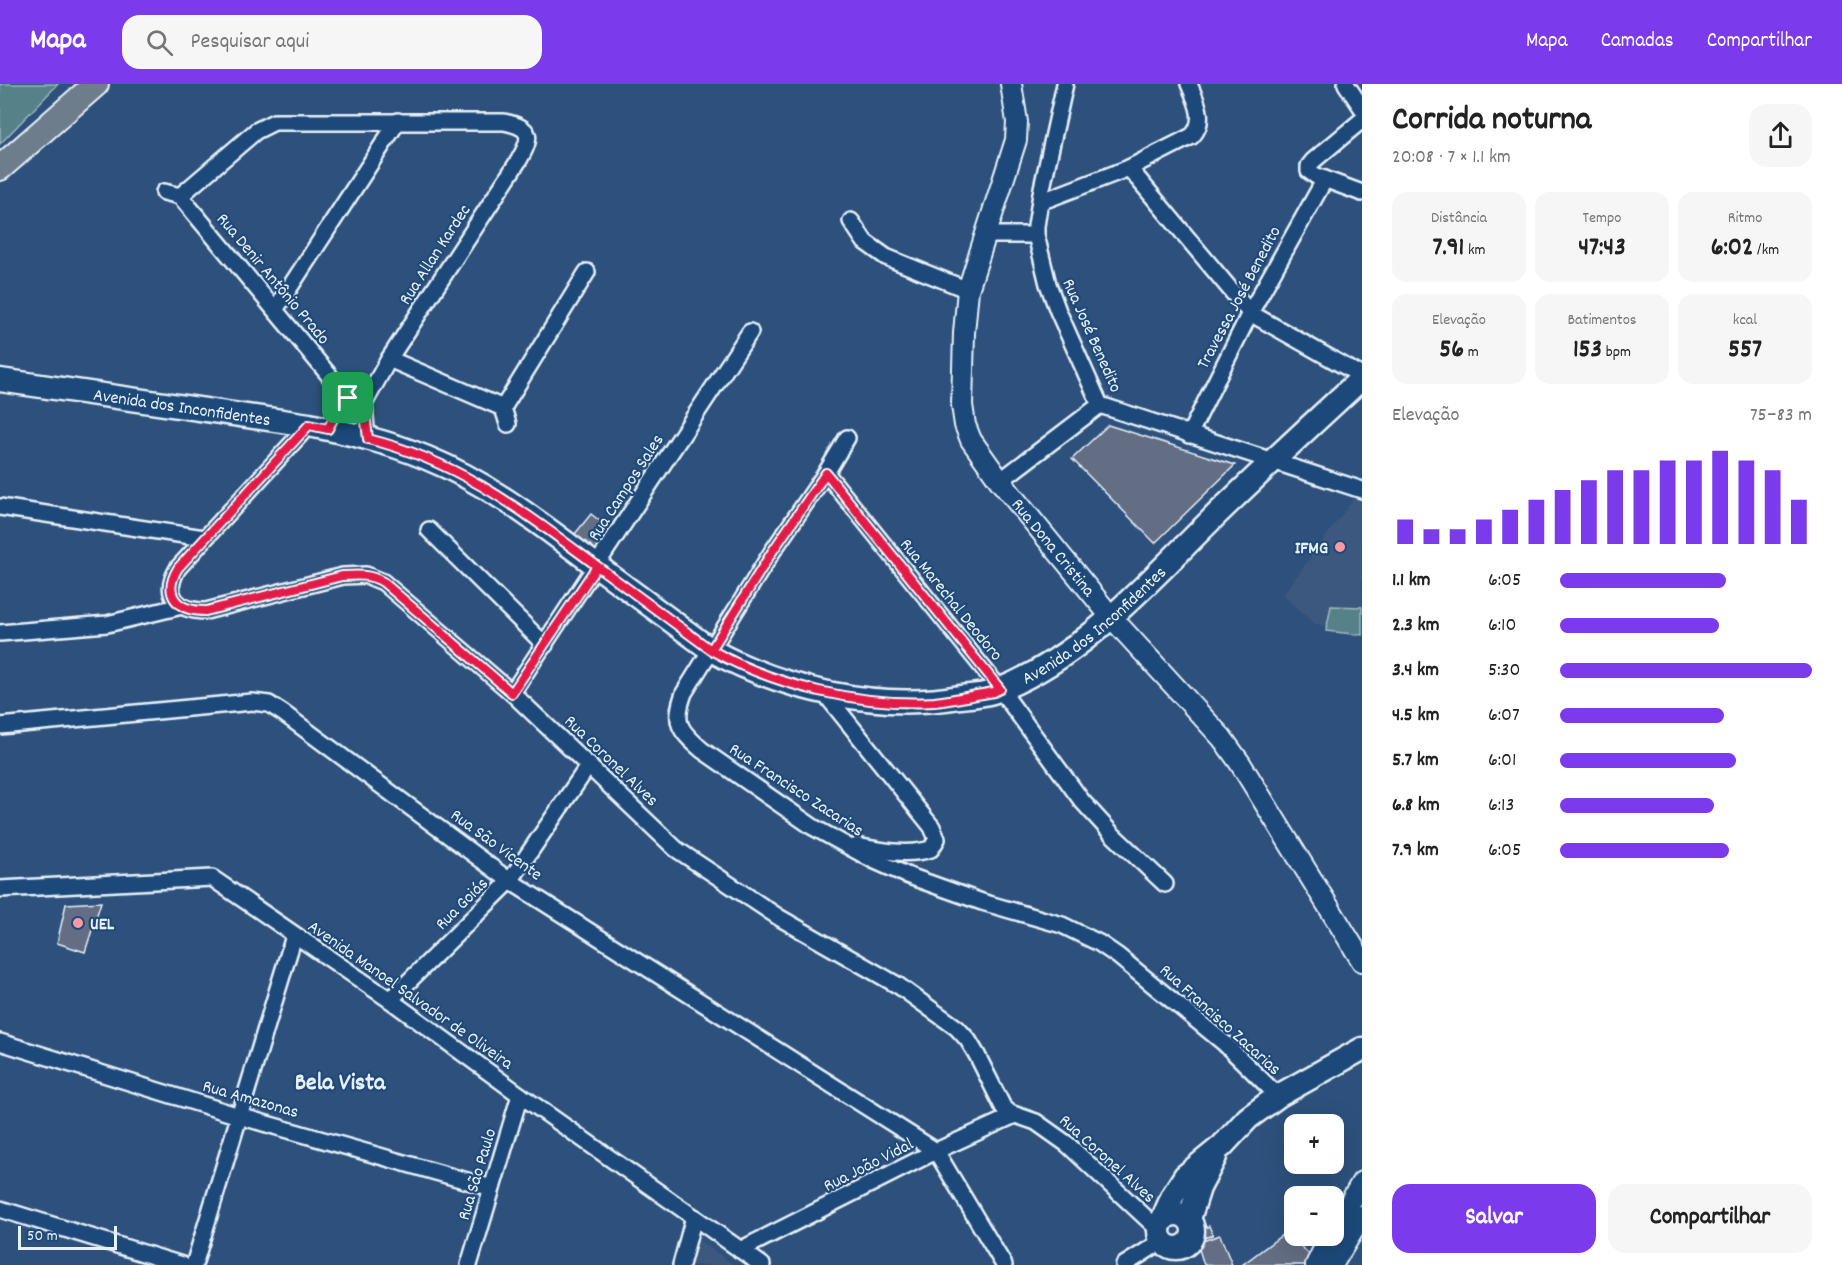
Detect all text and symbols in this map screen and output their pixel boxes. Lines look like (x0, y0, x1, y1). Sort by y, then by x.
search box (122, 15, 542, 69)
text: Mapa (30, 22, 86, 62)
icon: search (143, 26, 176, 59)
text: Pesquisar aqui (191, 27, 309, 58)
text: Mapa (1526, 27, 1568, 57)
text: Camadas (1601, 27, 1674, 57)
text: Compartilhar (1707, 27, 1812, 57)
text: Corrida noturna (1392, 98, 1591, 145)
button: share (1749, 104, 1812, 167)
text: 20:08 · 7 × 1.1 km (1392, 144, 1511, 172)
street label: Rua Allan Kardec (394, 200, 478, 311)
text: Distância (1431, 207, 1487, 230)
text: Tempo (1583, 207, 1621, 230)
text: Ritmo (1728, 207, 1762, 230)
street label: Rua Denir Antônio Prado (209, 208, 335, 351)
street label: Travessa José Benedito (1192, 222, 1288, 374)
text: 7.91 (1432, 230, 1464, 267)
text: 47:43 (1578, 230, 1626, 267)
text: 6:02 (1711, 230, 1753, 267)
text: km (1464, 239, 1486, 262)
text: /km (1753, 239, 1779, 262)
street label: Rua José Benedito (1054, 275, 1127, 397)
text: Elevação (1432, 309, 1486, 332)
text: Batimentos (1567, 309, 1637, 332)
text: kcal (1733, 309, 1757, 332)
text: 56 (1439, 332, 1464, 369)
text: 153 (1573, 332, 1602, 369)
text: 557 (1728, 332, 1762, 369)
text: m (1464, 341, 1479, 364)
text: bpm (1602, 341, 1631, 364)
pin (322, 372, 373, 423)
icon: arrive (331, 381, 364, 414)
street label: Avenida dos Inconfidentes (91, 384, 272, 434)
text: Elevação (1392, 402, 1459, 430)
text: 75–83 m (1750, 402, 1812, 430)
street label: Rua Campos Sales (583, 430, 671, 547)
street label: Rua Dona Cristina (1004, 494, 1100, 604)
street label: Rua Marechal Deodoro (893, 534, 1007, 667)
place label: IFMG (1295, 537, 1328, 562)
marker: IFMG (1333, 540, 1347, 554)
street label: Avenida dos Inconfidentes (1018, 561, 1173, 692)
text: 1.1 km (1392, 567, 1431, 595)
text: 6:05 (1488, 567, 1521, 595)
text: 2.3 km (1392, 612, 1439, 640)
text: 6:10 (1488, 612, 1516, 640)
text: 3.4 km (1392, 657, 1439, 685)
text: 5:30 (1488, 657, 1520, 685)
text: 4.5 km (1392, 702, 1439, 730)
text: 6:07 (1488, 702, 1520, 730)
street label: Rua Coronel Alves (558, 710, 663, 813)
street label: Rua Francisco Zacarias (723, 738, 868, 844)
text: 5.7 km (1392, 747, 1439, 775)
text: 6:01 (1488, 747, 1516, 775)
text: 6.8 km (1392, 792, 1440, 820)
text: 6:13 (1488, 792, 1514, 820)
street label: Rua São Vicente (444, 804, 547, 888)
text: 7.9 km (1392, 837, 1439, 865)
text: 6:05 (1488, 837, 1521, 865)
street label: Rua Goiás (431, 873, 495, 937)
place label: UEL (90, 913, 115, 938)
street label: Avenida Manoel Salvador de Oliveira (302, 915, 518, 1077)
marker: UEL (71, 916, 85, 930)
street label: Rua Francisco Zacarias (1153, 959, 1286, 1082)
district label: Bela Vista (295, 1067, 386, 1101)
street label: Rua Amazonas (199, 1075, 301, 1126)
street label: Rua Coronel Alves (1052, 1110, 1160, 1210)
map controls (1284, 1114, 1344, 1246)
button: + (1284, 1114, 1344, 1174)
street label: Rua São Paulo (453, 1126, 504, 1224)
street label: Rua João Vidal (820, 1133, 919, 1200)
button: Salvar (1392, 1184, 1596, 1253)
button: Compartilhar (1608, 1184, 1812, 1253)
button: − (1284, 1186, 1344, 1246)
scale bar (18, 1223, 117, 1250)
text: 50 m (27, 1225, 58, 1248)

